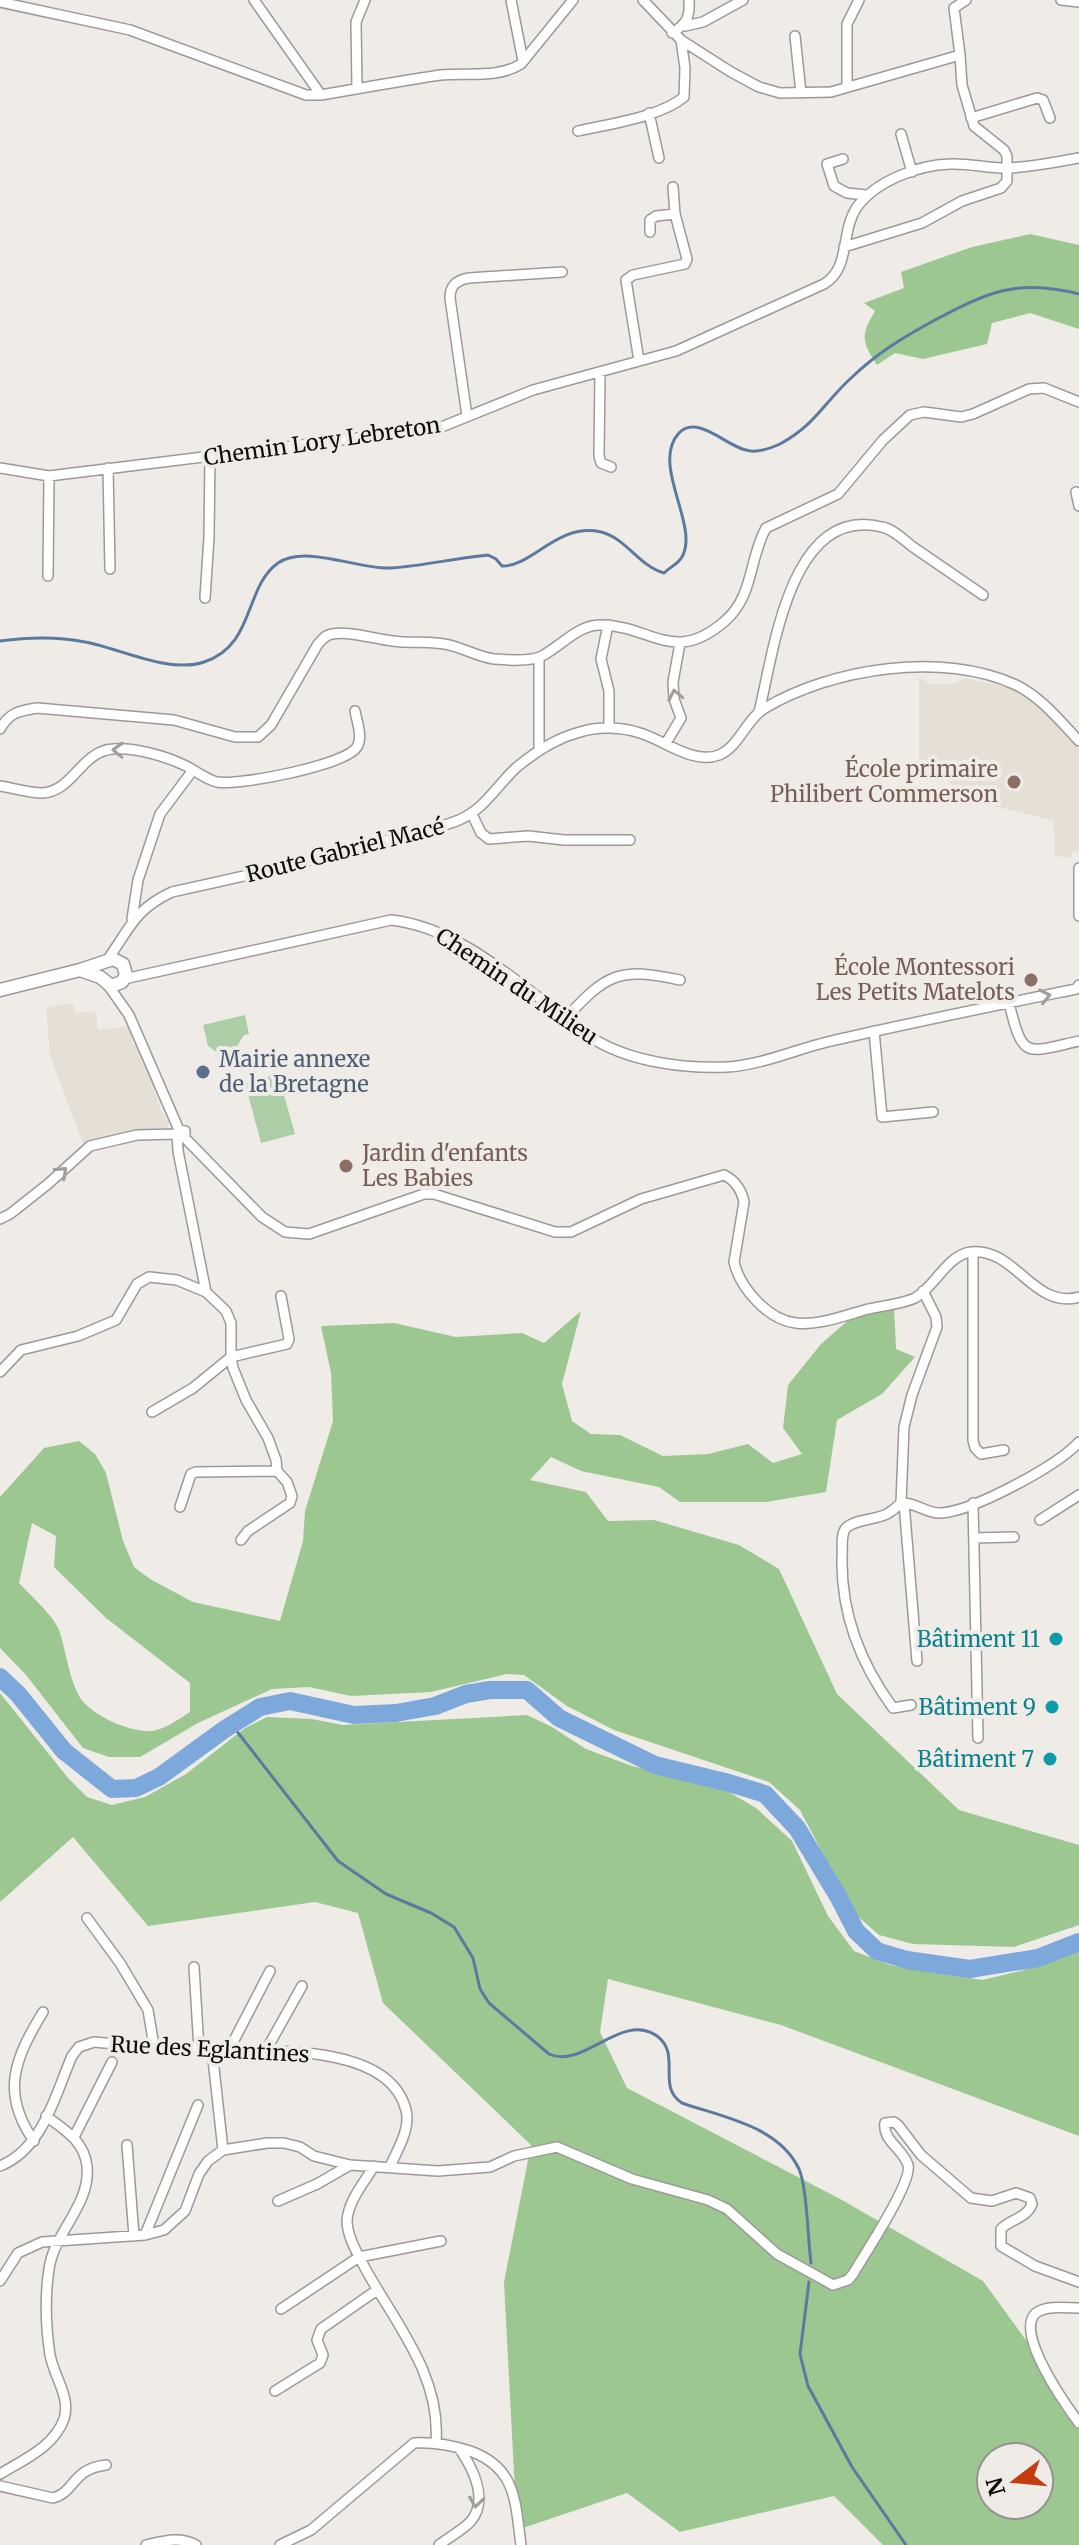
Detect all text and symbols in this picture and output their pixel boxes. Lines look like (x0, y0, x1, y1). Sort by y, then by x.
street label: Chemin Lory Lebreton (202, 410, 443, 471)
one-way arrow (668, 689, 685, 702)
one-way arrow (112, 742, 124, 759)
place label: École primaire Philibert Commerson (770, 754, 998, 808)
marker: École primaire Philibert Commerson (1005, 773, 1023, 791)
street label: Route Gabriel Macé (243, 812, 447, 888)
street label: Chemin du Milieu (431, 921, 603, 1051)
place label: École Montessori Les Petits Matelots (816, 952, 1015, 1006)
marker: École Montessori Les Petits Matelots (1022, 971, 1040, 989)
one-way arrow (1038, 988, 1052, 1005)
place label: Mairie annexe de la Bretagne (219, 1045, 370, 1098)
marker: Mairie annexe de la Bretagne (194, 1063, 212, 1081)
place label: Jardin d'enfants Les Babies (361, 1139, 528, 1192)
marker: Jardin d'enfants Les Babies (337, 1157, 355, 1175)
one-way arrow (52, 1167, 67, 1181)
place label: Bâtiment 11 (917, 1625, 1040, 1653)
marker: Bâtiment 11 (1047, 1630, 1065, 1648)
place label: Bâtiment 9 (919, 1693, 1036, 1721)
marker: Bâtiment 9 (1043, 1698, 1061, 1716)
place label: Bâtiment 7 (917, 1745, 1034, 1773)
marker: Bâtiment 7 (1041, 1750, 1059, 1768)
street label: Rue des Eglantines (110, 2030, 310, 2068)
north arrow (975, 2441, 1055, 2521)
text: N (980, 2474, 1012, 2499)
one-way arrow (468, 2496, 485, 2509)

